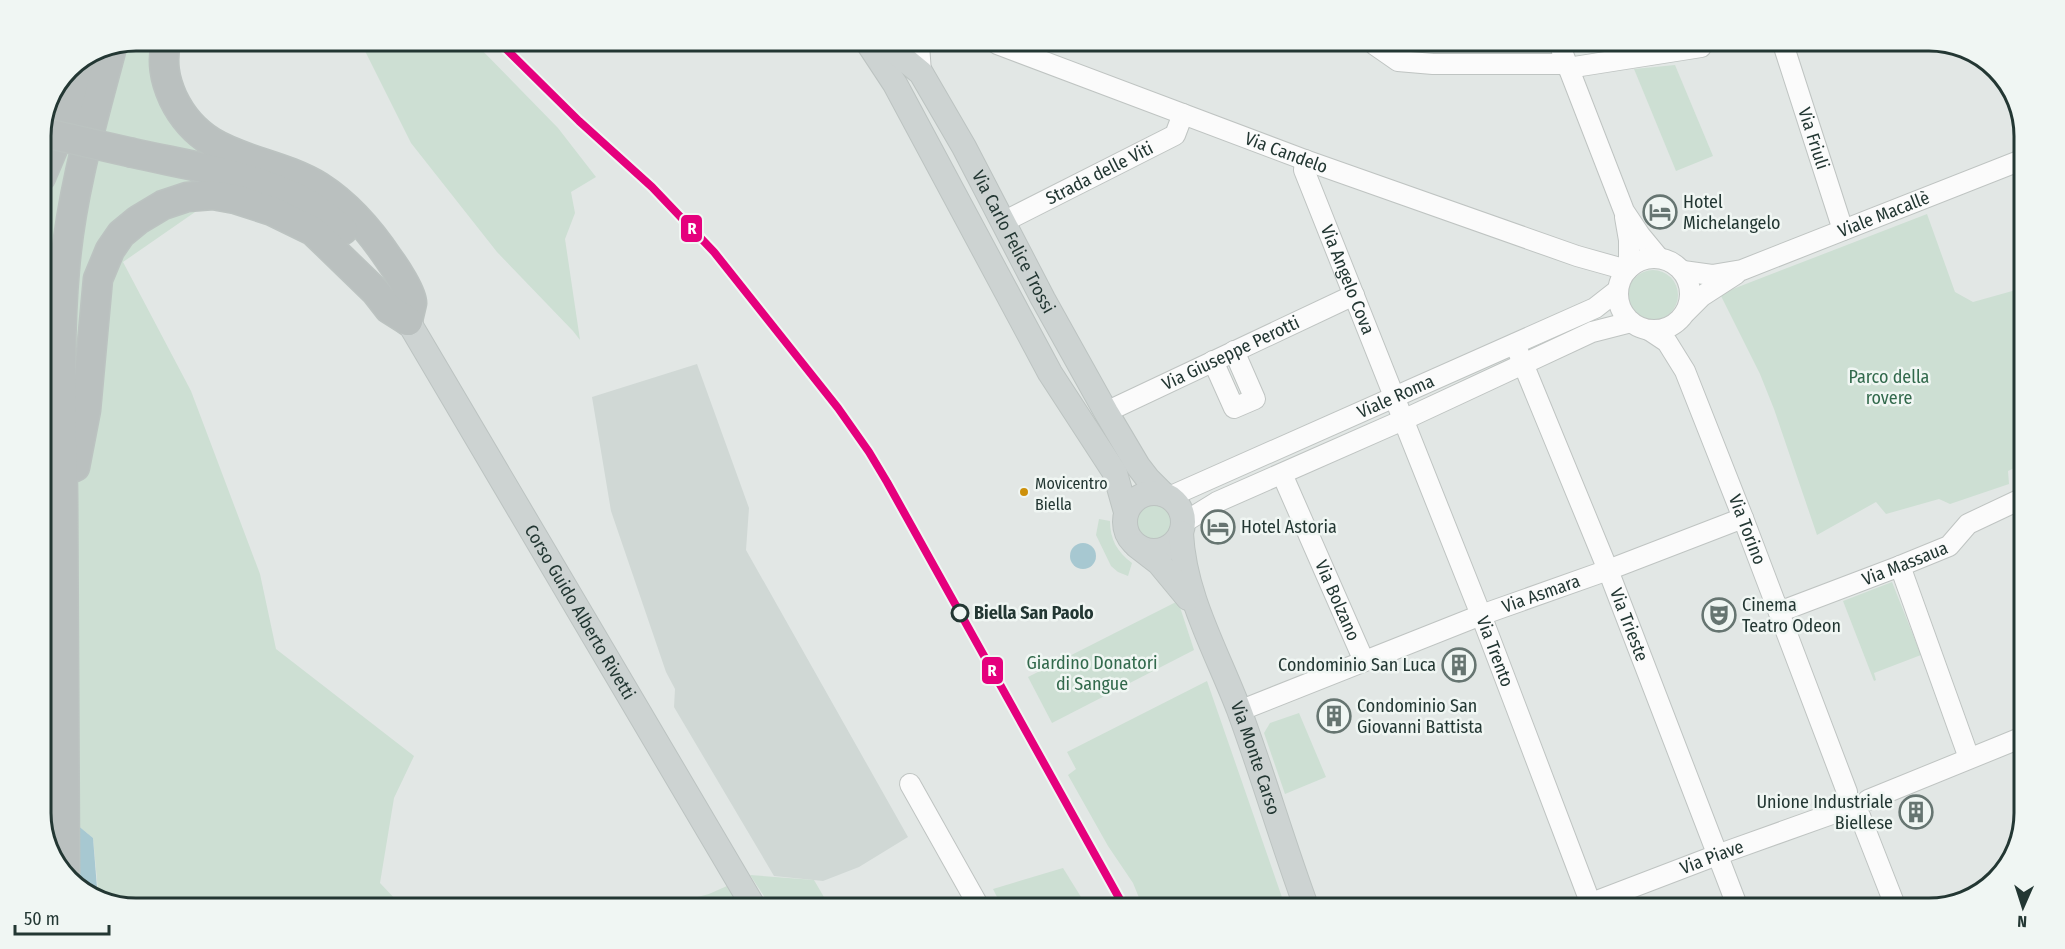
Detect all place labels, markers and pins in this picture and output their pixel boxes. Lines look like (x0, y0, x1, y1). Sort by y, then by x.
place label: Hotel Michelangelo (1683, 191, 1781, 234)
hotel icon: Hotel Michelangelo (1642, 194, 1678, 230)
place label: Movicentro Biella (1035, 474, 1108, 514)
marker: Movicentro Biella (1018, 486, 1030, 498)
hotel icon: Hotel Astoria (1200, 509, 1236, 545)
place label: Hotel Astoria (1241, 516, 1337, 538)
place label: Cinema Teatro Odeon (1742, 594, 1841, 637)
theatre icon: Cinema Teatro Odeon (1701, 597, 1737, 633)
place label: Biella San Paolo (974, 602, 1094, 624)
marker: Biella San Paolo (951, 604, 969, 622)
building icon: Condominio San Luca (1441, 647, 1477, 683)
place label: Condominio San Luca (1278, 654, 1436, 676)
place label: Condominio San Giovanni Battista (1357, 695, 1483, 738)
building icon: Condominio San Giovanni Battista (1316, 698, 1352, 734)
place label: Unione Industriale Biellese (1756, 791, 1893, 834)
building icon: Unione Industriale Biellese (1898, 794, 1934, 830)

